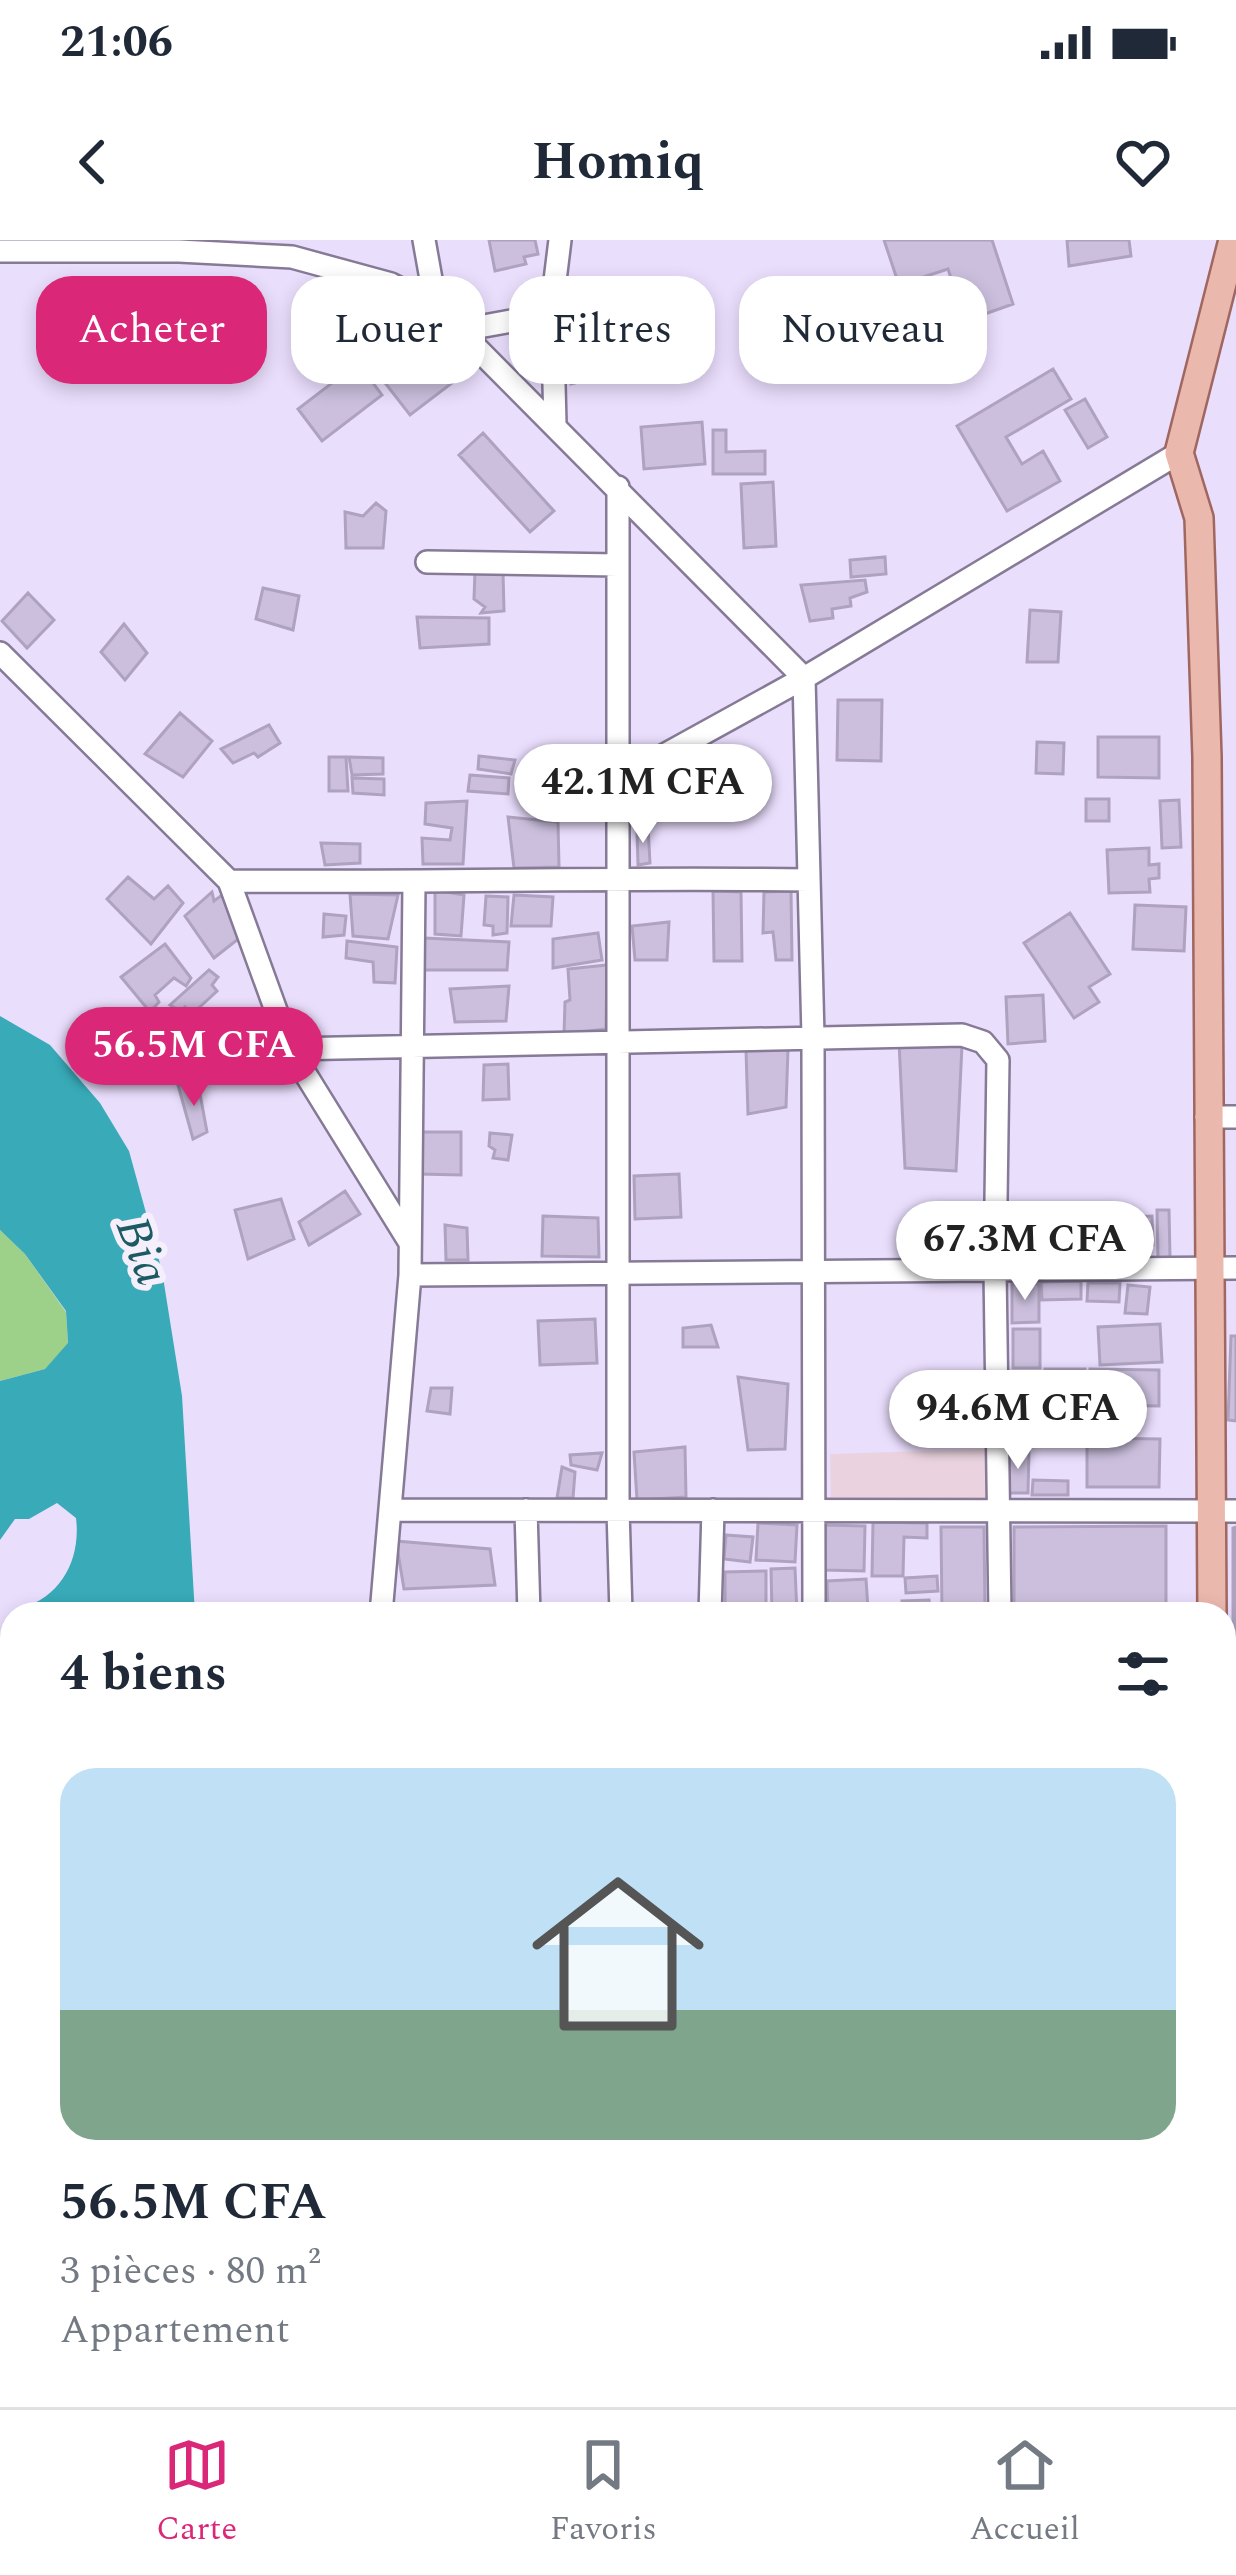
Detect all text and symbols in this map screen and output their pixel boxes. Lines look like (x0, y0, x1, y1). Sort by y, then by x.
text: 21:06 (60, 8, 173, 77)
text: Homiq (532, 121, 704, 203)
icon: back (60, 129, 126, 195)
icon: heart (1110, 129, 1176, 195)
chip: Acheter (36, 276, 267, 384)
chip: Louer (291, 276, 485, 384)
chip: Filtres (509, 276, 715, 384)
chip: Nouveau (739, 276, 987, 384)
pin: 42.1M CFA (506, 744, 780, 846)
text: 42.1M CFA (541, 753, 745, 812)
pin: 56.5M CFA (57, 1007, 331, 1109)
text: 56.5M CFA (92, 1016, 296, 1075)
pin: 67.3M CFA (888, 1201, 1162, 1303)
water label: Bia (95, 1206, 188, 1296)
text: 67.3M CFA (923, 1210, 1127, 1269)
pin: 94.6M CFA (881, 1370, 1155, 1472)
text: 94.6M CFA (916, 1379, 1120, 1438)
text: 4 biens (60, 1635, 227, 1713)
icon: filters (1110, 1641, 1176, 1707)
icon: home (510, 1846, 726, 2062)
text: 56.5M CFA (60, 2164, 327, 2242)
text: 3 pièces · 80 m² (60, 2242, 321, 2301)
text: Appartement (60, 2301, 290, 2360)
tab: Carte (156, 2432, 237, 2554)
tab: Favoris (550, 2432, 657, 2554)
tab: Accueil (969, 2432, 1080, 2554)

